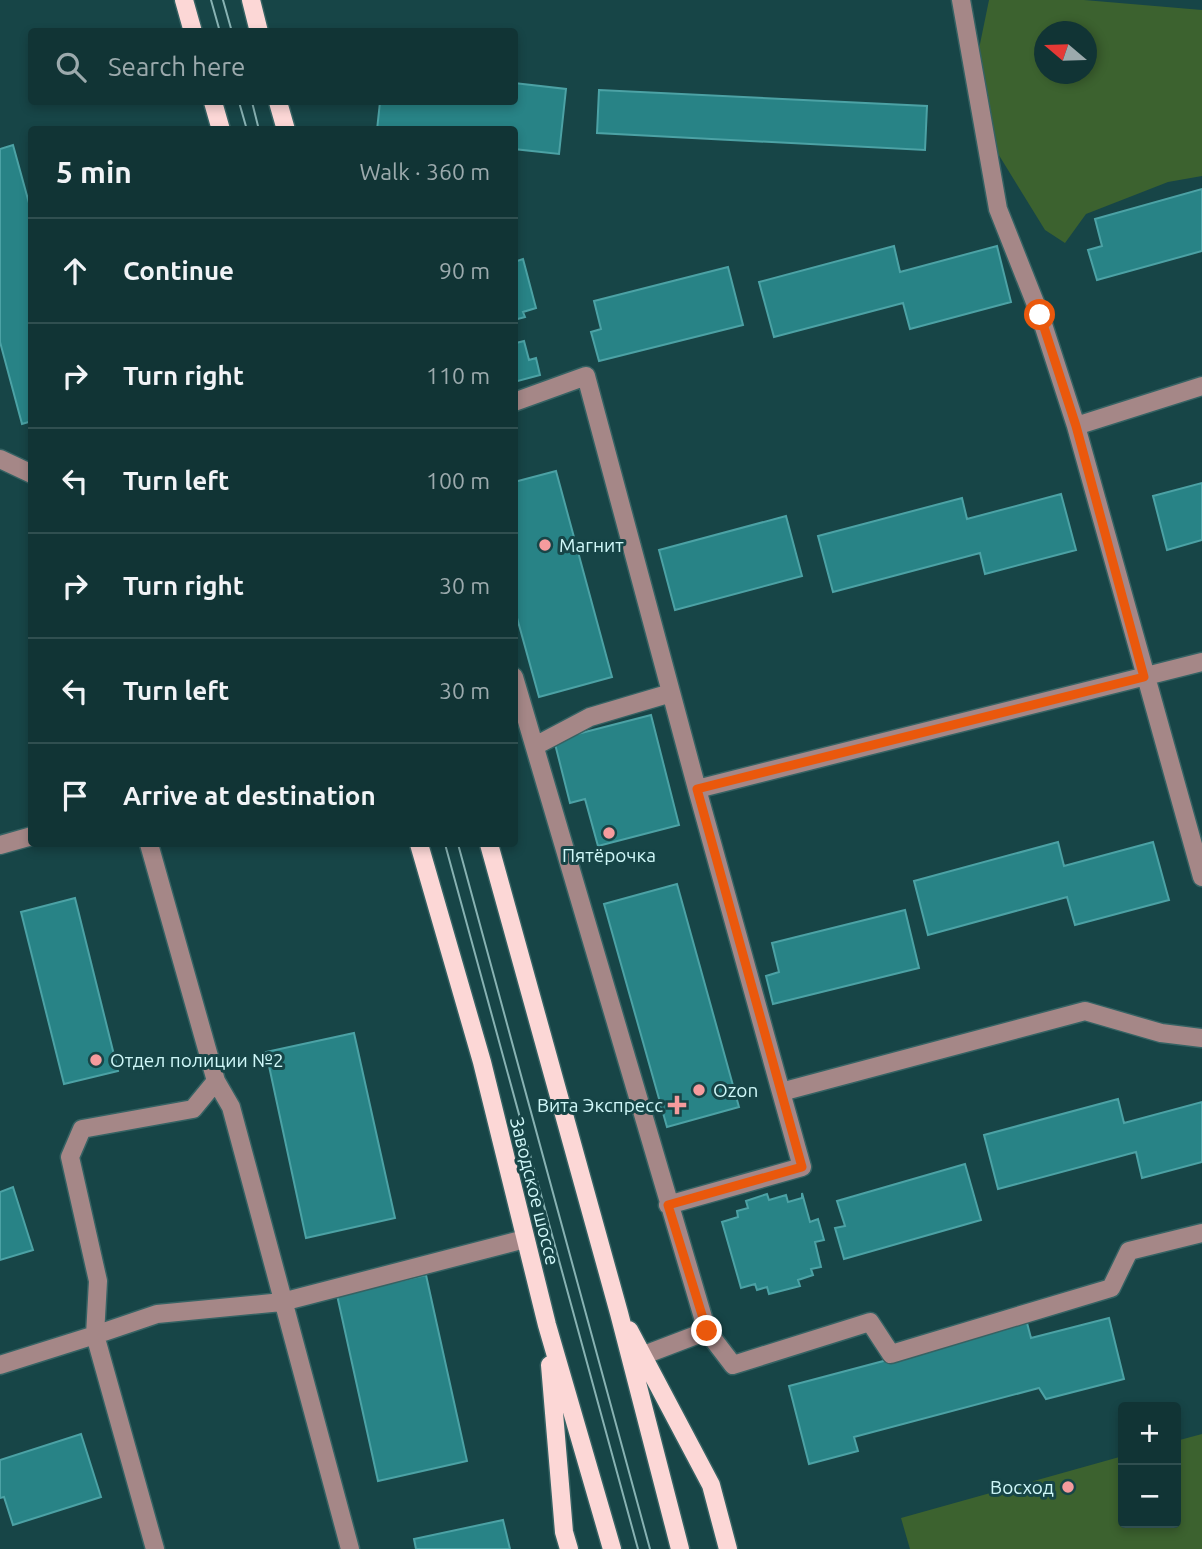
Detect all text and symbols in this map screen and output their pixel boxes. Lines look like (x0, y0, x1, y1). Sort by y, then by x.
north arrow (1034, 21, 1097, 84)
search box (28, 28, 518, 105)
icon: search (52, 48, 90, 86)
text: Search here (108, 52, 245, 81)
text: 5 min (56, 155, 132, 189)
text: Walk · 360 m (359, 159, 490, 184)
icon: ahead (56, 252, 94, 290)
text: Continue (123, 256, 234, 285)
text: 90 m (439, 258, 490, 283)
route start (1024, 299, 1055, 330)
icon: right (56, 357, 94, 395)
text: Turn right (123, 361, 244, 390)
text: 110 m (426, 363, 490, 388)
icon: left (56, 462, 94, 500)
text: Turn left (123, 466, 229, 495)
text: 100 m (426, 468, 490, 493)
place label: Магнит (559, 534, 624, 556)
marker: Магнит (537, 537, 553, 553)
icon: right (56, 567, 94, 605)
text: Turn right (123, 571, 244, 600)
text: 30 m (439, 573, 490, 598)
icon: left (56, 672, 94, 710)
text: Turn left (123, 676, 229, 705)
text: 30 m (439, 678, 490, 703)
icon: arrive (56, 777, 94, 815)
text: Arrive at destination (123, 781, 376, 810)
marker: Пятёрочка (601, 825, 617, 841)
place label: Пятёрочка (562, 844, 656, 866)
place label: Отдел полиции №2 (110, 1049, 284, 1071)
marker: Отдел полиции №2 (88, 1052, 104, 1068)
place label: Ozon (713, 1079, 758, 1101)
marker: Ozon (691, 1082, 707, 1098)
place label: Вита Экспресс (537, 1094, 663, 1116)
marker: Вита Экспресс (669, 1097, 685, 1113)
street label: Заводское шоссе (506, 1115, 564, 1267)
route end (691, 1315, 722, 1346)
map controls (1118, 1402, 1181, 1528)
button: + (1118, 1402, 1181, 1465)
button: − (1118, 1465, 1181, 1528)
place label: Восход (990, 1476, 1054, 1498)
marker: Восход (1060, 1479, 1076, 1495)

